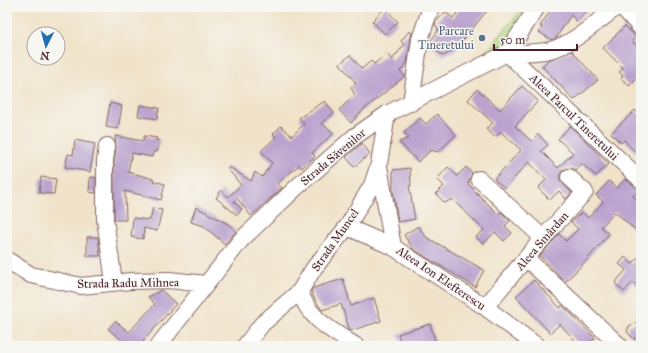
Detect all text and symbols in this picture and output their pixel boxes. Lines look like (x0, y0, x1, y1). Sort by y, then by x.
place label: Parcare Tineretului (418, 24, 475, 52)
north arrow (26, 26, 66, 66)
scale bar (494, 26, 577, 52)
marker: Parcare Tineretului (477, 33, 487, 43)
text: 50 m (500, 33, 525, 47)
text: N (39, 48, 50, 62)
street label: Aleea Parcul Tineretului (526, 70, 622, 164)
street label: Strada Săvenilor (298, 125, 369, 188)
street label: Strada Muncel (308, 206, 362, 274)
street label: Aleea Smârdan (512, 208, 572, 274)
street label: Aleea Ion Elefterescu (393, 242, 489, 313)
street label: Strada Radu Mihnea (77, 275, 180, 291)

